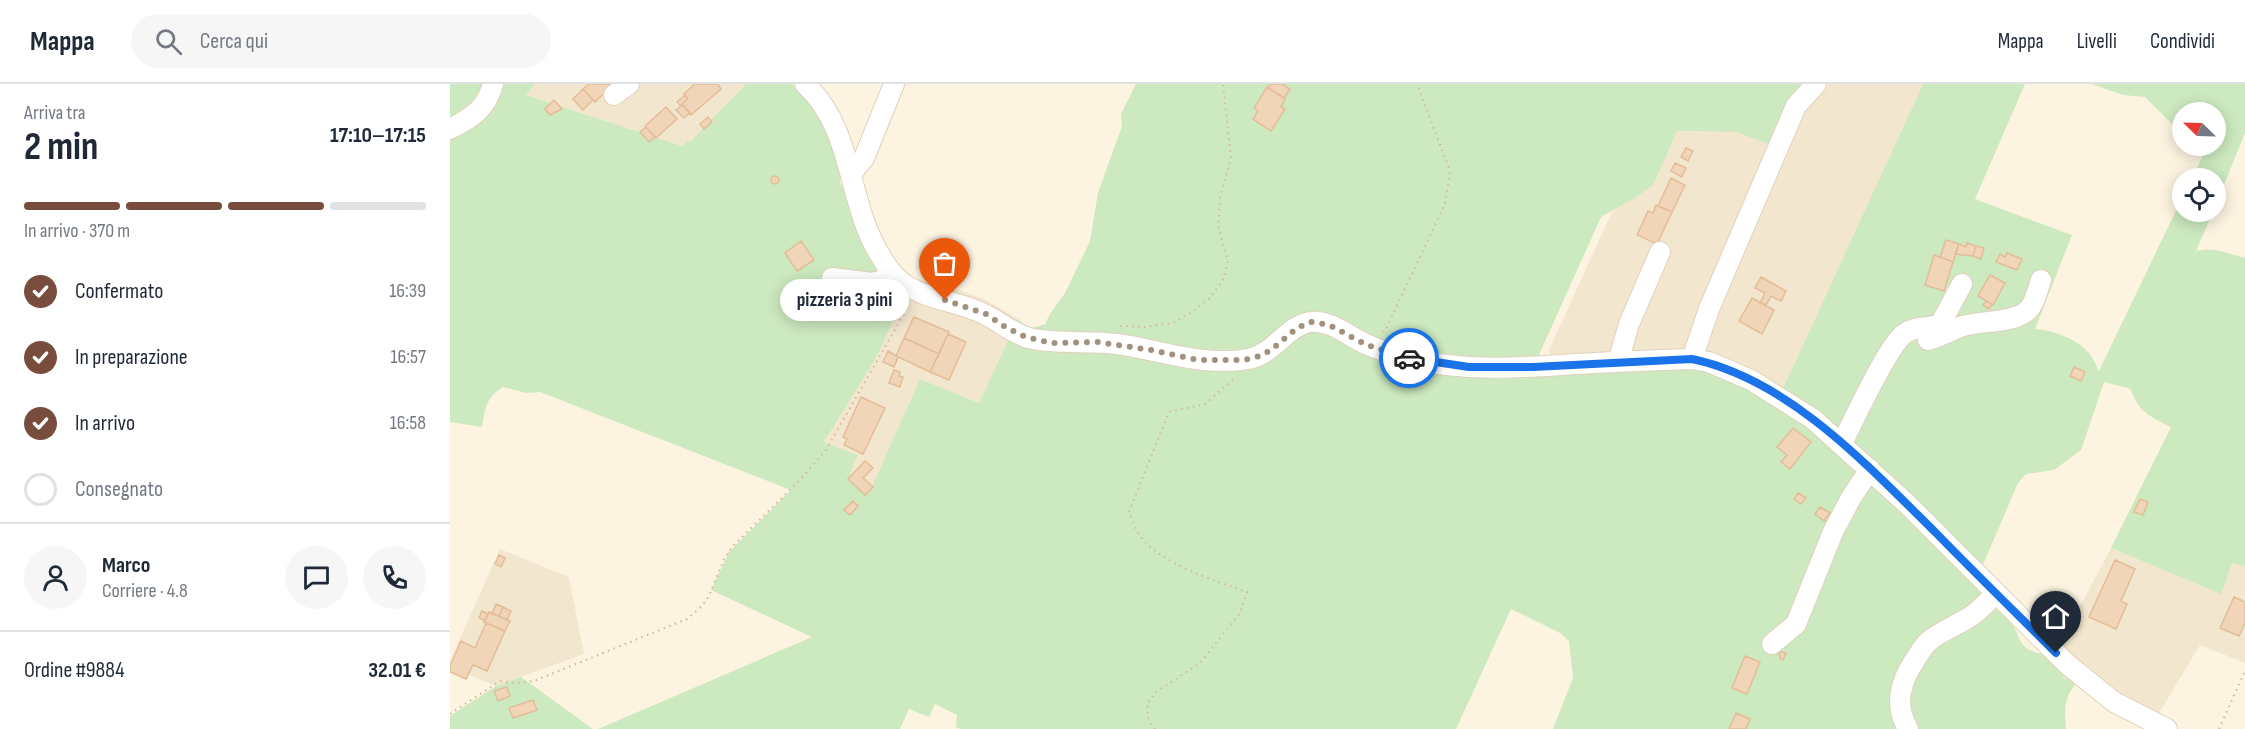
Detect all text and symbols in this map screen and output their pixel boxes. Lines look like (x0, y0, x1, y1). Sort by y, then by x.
search box (131, 14, 551, 68)
text: Mappa (30, 25, 95, 58)
icon: search (152, 25, 185, 58)
text: Cerca qui (200, 28, 268, 55)
text: Mappa (1998, 29, 2044, 54)
text: Livelli (2077, 29, 2117, 54)
text: Condividi (2150, 29, 2215, 54)
text: Arriva tra (24, 101, 86, 125)
north arrow (2172, 102, 2226, 156)
map controls (2172, 102, 2226, 222)
text: 17:10–17:15 (330, 122, 426, 149)
text: 2 min (24, 124, 98, 171)
button: locate (2172, 168, 2226, 222)
text: In arrivo · 370 m (24, 219, 130, 243)
pin (919, 238, 970, 300)
icon: bag (928, 247, 961, 280)
icon: check (24, 275, 57, 308)
text: Confermato (75, 278, 163, 305)
text: 16:39 (389, 279, 426, 303)
callout: pizzeria 3 pini (780, 279, 909, 321)
text: pizzeria 3 pini (797, 288, 892, 312)
courier (1379, 328, 1439, 388)
icon: check (24, 341, 57, 374)
icon: car (1393, 342, 1426, 375)
text: In preparazione (75, 344, 188, 371)
text: 16:57 (391, 345, 426, 369)
icon: check (24, 407, 57, 440)
text: In arrivo (75, 410, 135, 437)
text: 16:58 (390, 411, 426, 435)
text: Consegnato (75, 476, 163, 503)
button: person (24, 546, 87, 609)
button: chat (285, 546, 348, 609)
button: phone (363, 546, 426, 609)
text: Marco (102, 552, 150, 579)
text: Corriere · 4.8 (102, 579, 188, 603)
pin (2030, 591, 2081, 653)
icon: home (2039, 600, 2072, 633)
text: Ordine #9884 (24, 657, 125, 684)
text: 32.01 € (368, 657, 426, 684)

